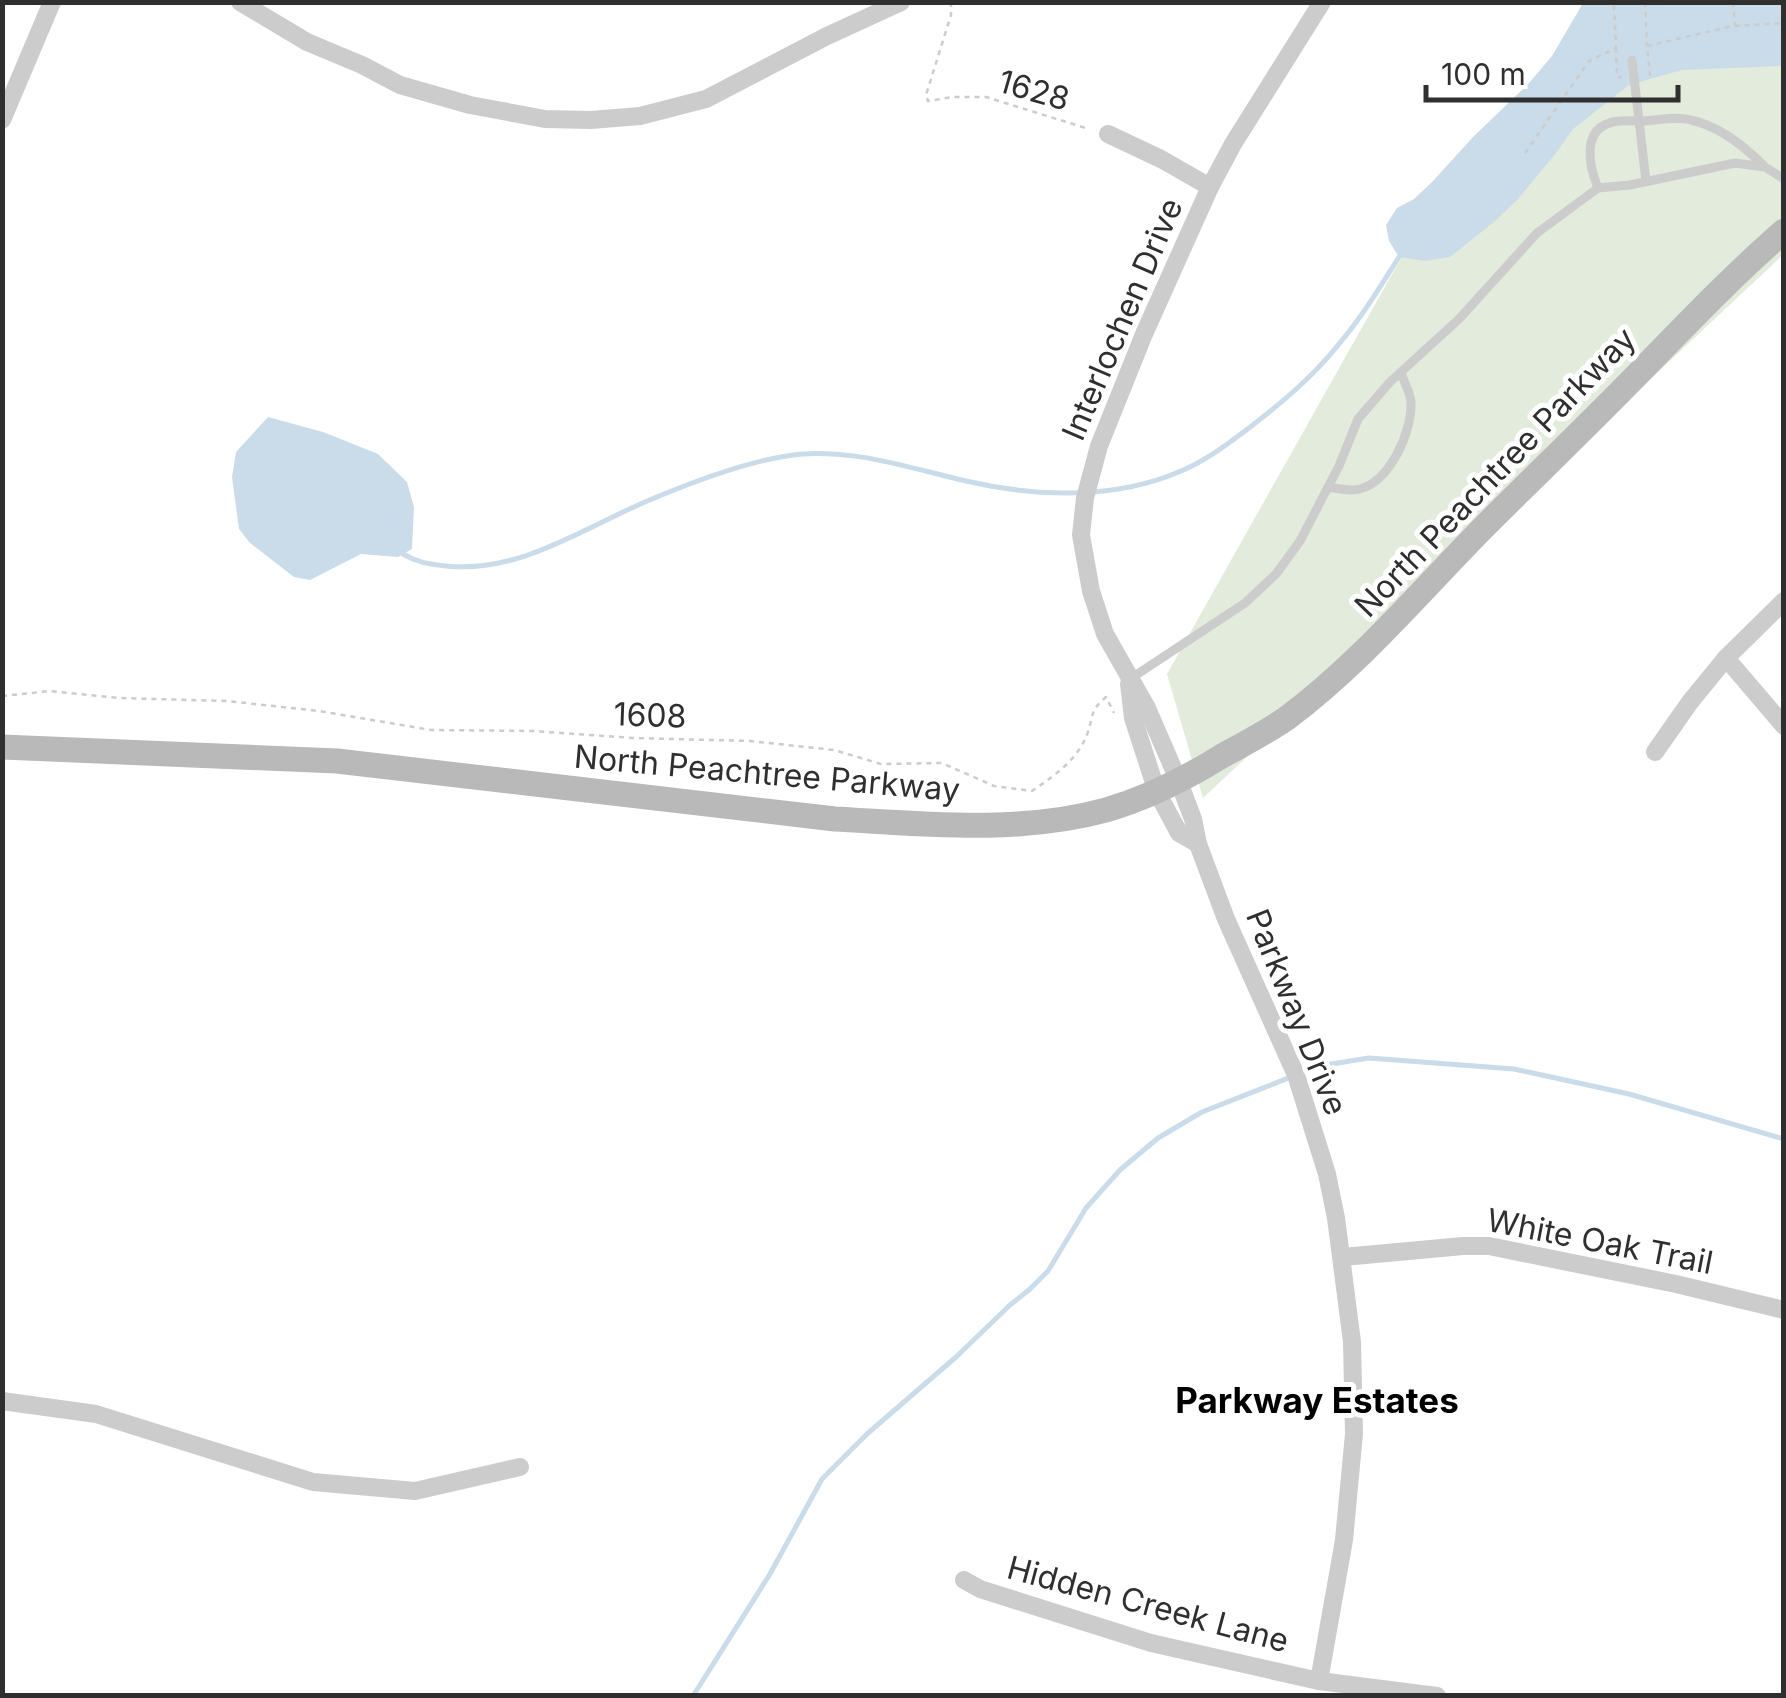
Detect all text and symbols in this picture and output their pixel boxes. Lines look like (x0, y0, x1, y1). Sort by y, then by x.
scale bar (1426, 40, 1678, 102)
text: 100 m (1441, 56, 1526, 92)
street label: 1628 (994, 61, 1074, 119)
street label: Interlochen Drive (1053, 192, 1191, 446)
street label: North Peachtree Parkway (1347, 319, 1643, 625)
street label: 1608 (613, 694, 687, 736)
street label: North Peachtree Parkway (572, 737, 962, 809)
street label: Parkway Drive (1238, 903, 1356, 1121)
street label: White Oak Trail (1484, 1200, 1716, 1282)
district label: Parkway Estates (1175, 1379, 1459, 1421)
street label: Hidden Creek Lane (1003, 1548, 1293, 1660)

